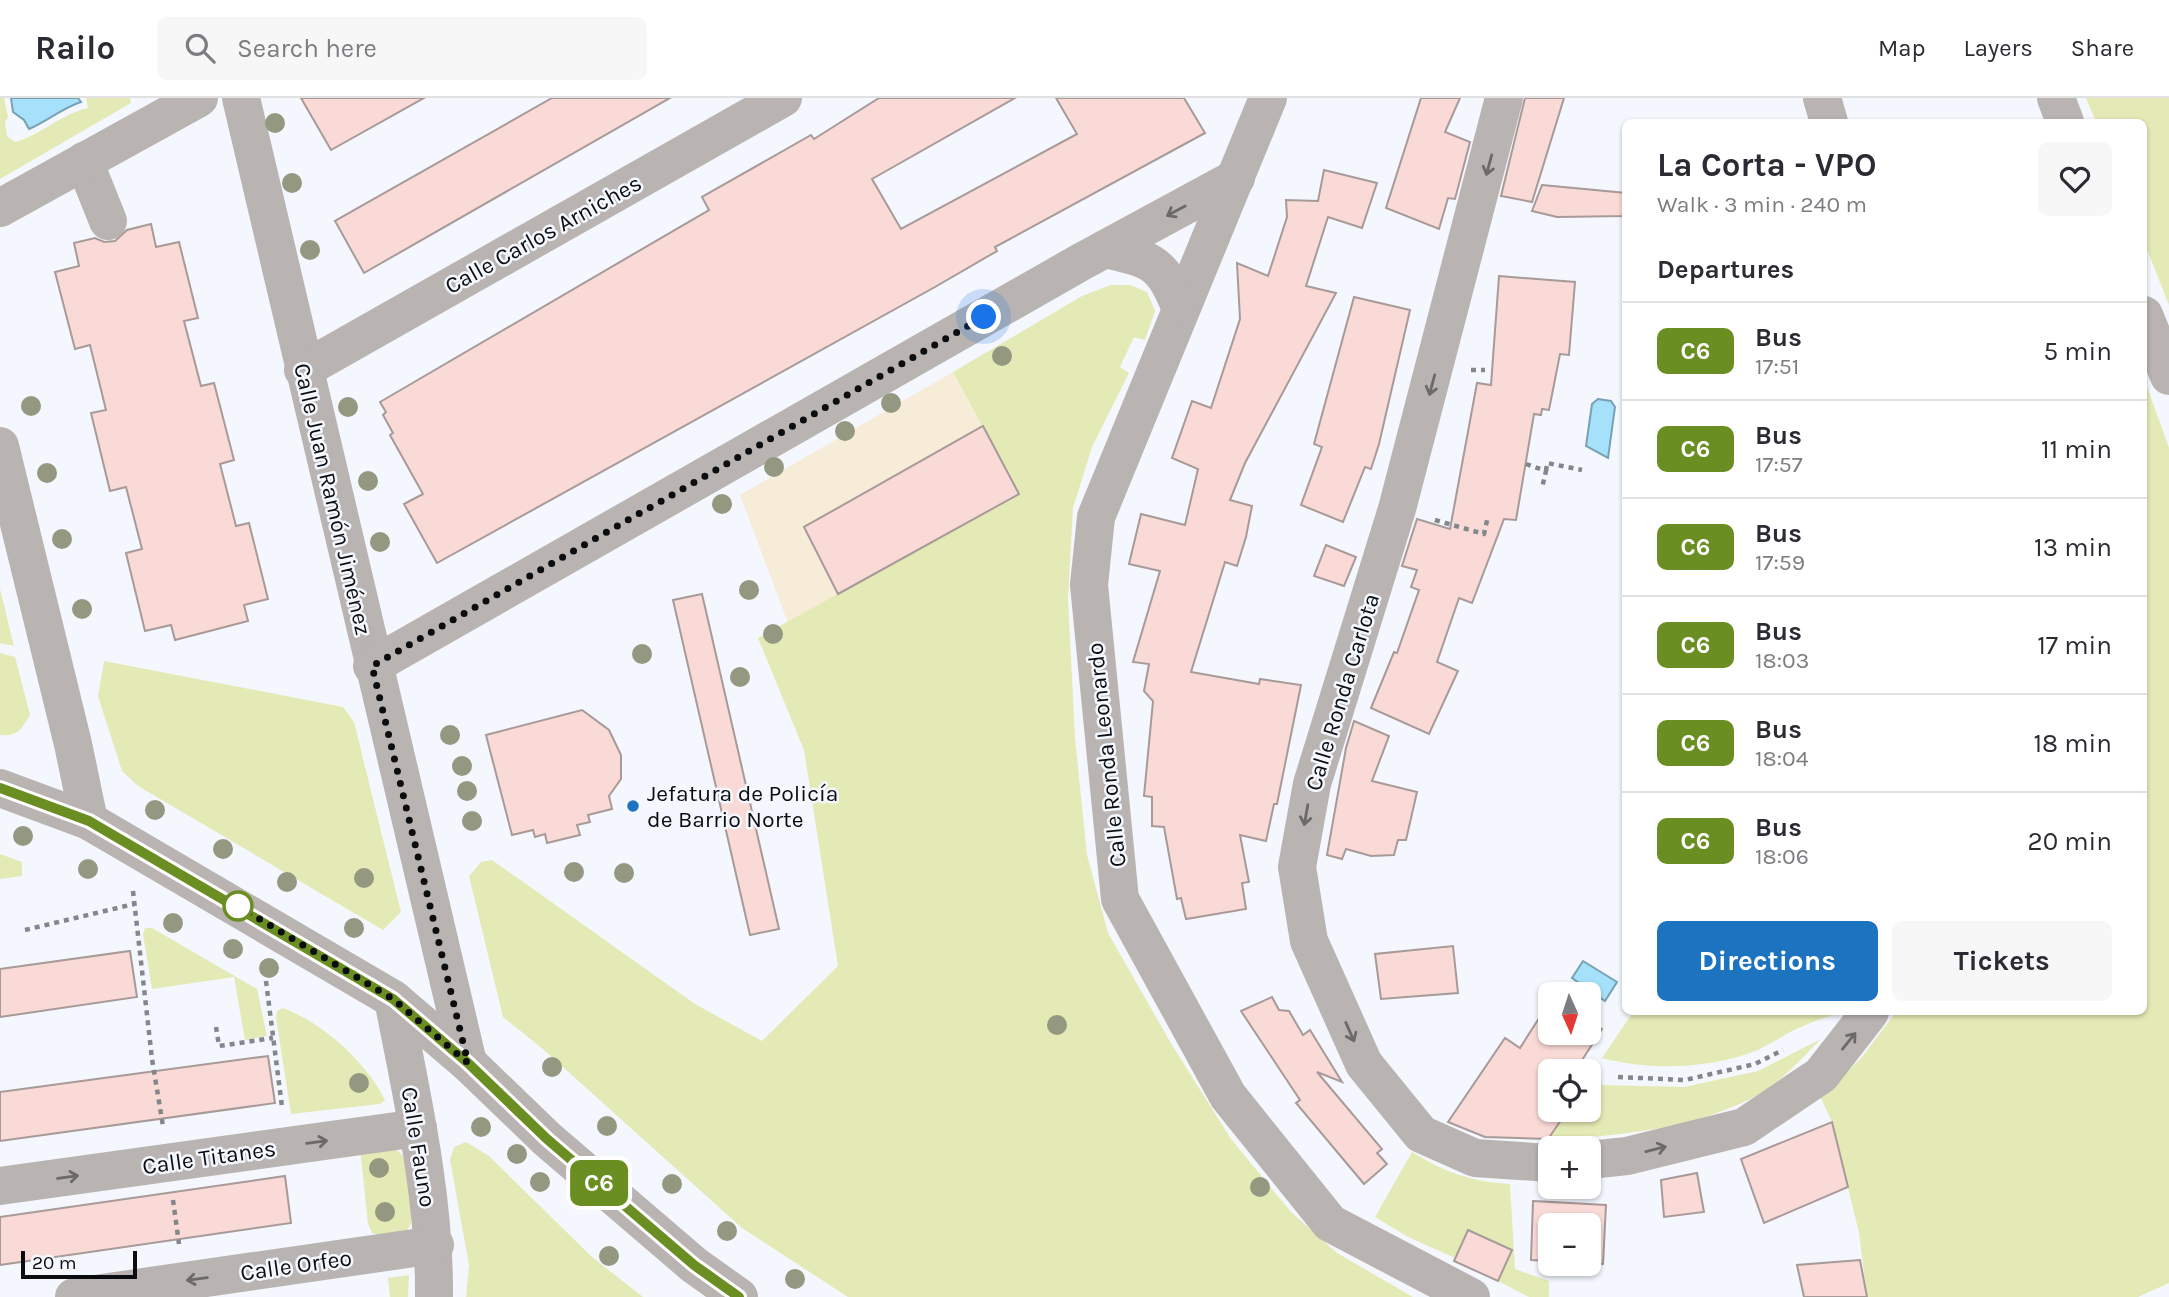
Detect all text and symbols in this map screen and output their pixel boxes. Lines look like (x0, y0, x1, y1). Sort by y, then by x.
search box (157, 17, 647, 80)
text: Railo (35, 29, 115, 67)
icon: search (181, 29, 219, 67)
text: Search here (237, 33, 377, 64)
text: Map (1878, 34, 1926, 62)
text: Layers (1964, 34, 2033, 62)
text: Share (2071, 34, 2134, 62)
button: heart (2038, 142, 2112, 216)
text: La Corta - VPO (1657, 146, 1876, 184)
one-way arrow (1482, 153, 1495, 175)
street label: Calle Carlos Arniches (440, 169, 646, 300)
text: Walk · 3 min · 240 m (1657, 191, 1867, 218)
one-way arrow (1167, 204, 1187, 218)
text: Departures (1657, 254, 1794, 285)
your location (966, 299, 1001, 334)
text: Bus (1755, 322, 1802, 353)
text: 5 min (2043, 336, 2112, 367)
text: C6 (1681, 337, 1710, 365)
text: 17:51 (1755, 353, 1799, 380)
street label: Calle Juan Ramón Jiménez (288, 360, 377, 638)
one-way arrow (1424, 374, 1437, 396)
text: Bus (1755, 420, 1802, 451)
text: 11 min (2041, 434, 2112, 465)
text: C6 (1681, 435, 1710, 463)
text: 17:57 (1755, 451, 1802, 478)
text: Bus (1755, 518, 1802, 549)
text: 13 min (2034, 532, 2112, 563)
text: C6 (1681, 533, 1710, 561)
text: 17:59 (1755, 549, 1805, 576)
street label: Calle Ronda Carlota (1300, 590, 1385, 794)
text: Bus (1755, 616, 1802, 647)
text: 17 min (2037, 630, 2112, 661)
text: C6 (1681, 631, 1710, 659)
street label: Calle Ronda Leonardo (1081, 641, 1132, 868)
text: 18:03 (1755, 647, 1809, 674)
text: Bus (1755, 714, 1802, 745)
text: 18 min (2033, 728, 2112, 759)
text: C6 (1681, 729, 1710, 757)
text: 18:04 (1755, 745, 1809, 772)
place label: Jefatura de Policía de Barrio Norte (647, 780, 839, 833)
marker: Jefatura de Policía de Barrio Norte (625, 798, 641, 814)
one-way arrow (1299, 803, 1313, 826)
text: Bus (1755, 812, 1802, 843)
text: 20 min (2028, 826, 2112, 857)
text: C6 (1681, 827, 1710, 855)
text: 18:06 (1755, 843, 1809, 870)
unlabelled marker (223, 891, 253, 921)
button: Directions (1657, 921, 1878, 1001)
button: Tickets (1892, 921, 2112, 1001)
north arrow (1538, 982, 1601, 1045)
map controls (1538, 982, 1601, 1276)
one-way arrow (1344, 1020, 1357, 1042)
one-way arrow (1841, 1033, 1857, 1051)
button: locate (1538, 1059, 1601, 1122)
street label: Calle Fauno (396, 1085, 441, 1209)
street label: Calle Titanes (141, 1135, 277, 1180)
one-way arrow (305, 1135, 328, 1148)
button: + (1538, 1136, 1601, 1199)
one-way arrow (1644, 1142, 1667, 1155)
line badge: C6 (568, 1160, 630, 1206)
text: C6 (584, 1169, 614, 1197)
one-way arrow (56, 1170, 78, 1183)
button: − (1538, 1213, 1601, 1276)
street label: Calle Orfeo (239, 1244, 354, 1287)
scale bar (21, 1248, 136, 1280)
text: 20 m (32, 1252, 77, 1274)
one-way arrow (186, 1273, 209, 1286)

